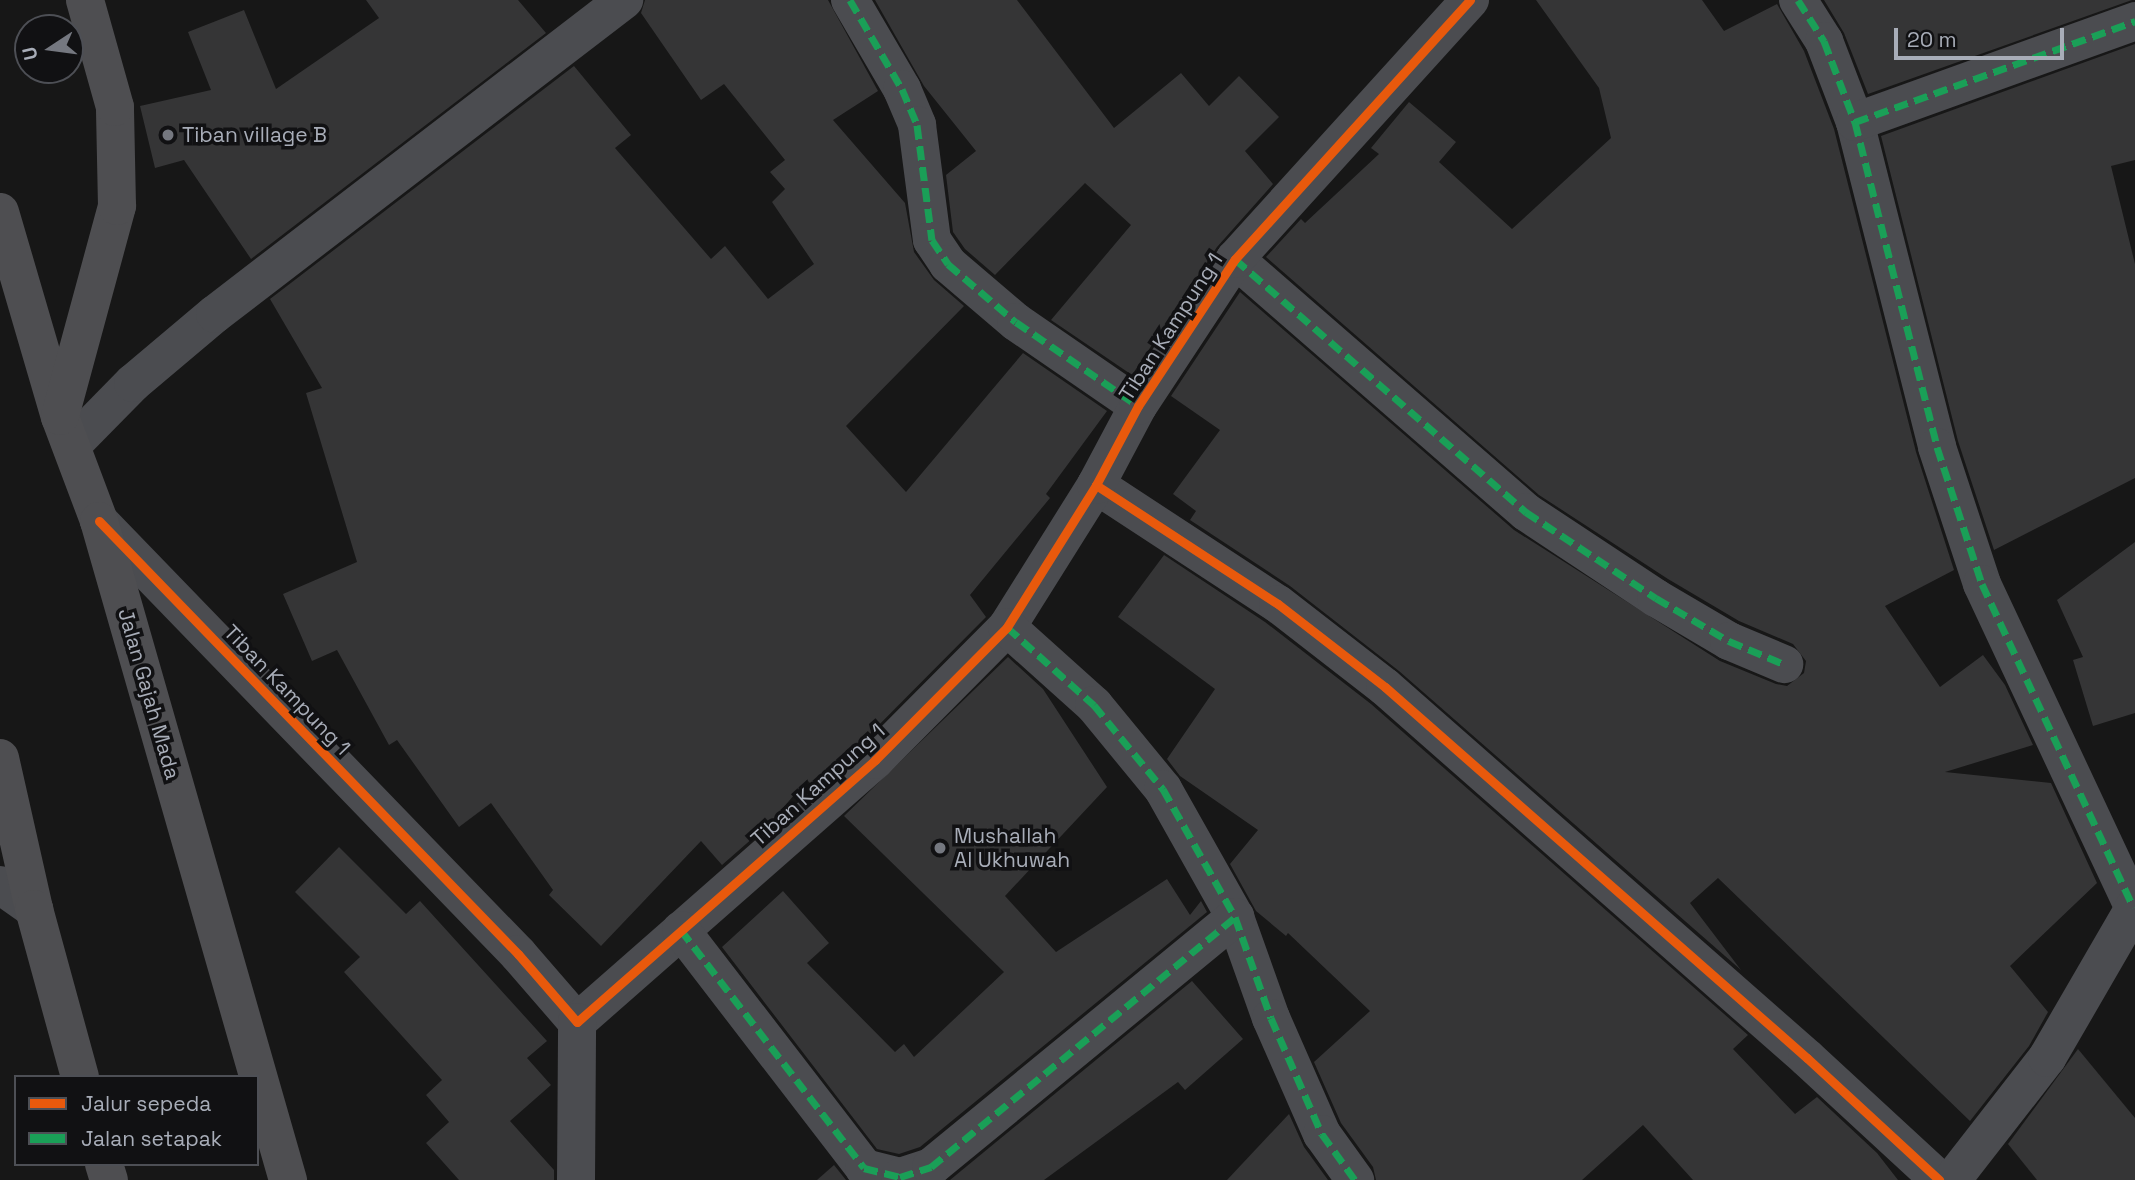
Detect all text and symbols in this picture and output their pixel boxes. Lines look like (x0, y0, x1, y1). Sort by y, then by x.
north arrow (14, 14, 84, 84)
scale bar (1897, 14, 2067, 58)
text: 20 m (1907, 26, 1957, 53)
text: U (16, 44, 44, 62)
place label: Tiban village B (182, 122, 327, 148)
marker: Tiban village B (160, 127, 176, 143)
street label: Tiban Kampung 1 (1114, 248, 1228, 406)
street label: Jalan Gajah Mada (113, 606, 185, 782)
street label: Tiban Kampung 1 (219, 620, 355, 760)
street label: Tiban Kampung 1 (746, 718, 890, 852)
place label: Mushallah Al Ukhuwah (954, 823, 1070, 873)
marker: Mushallah Al Ukhuwah (932, 840, 948, 856)
legend (14, 1075, 259, 1166)
text: Jalur sepeda (81, 1090, 211, 1117)
text: Jalan setapak (81, 1125, 222, 1152)

